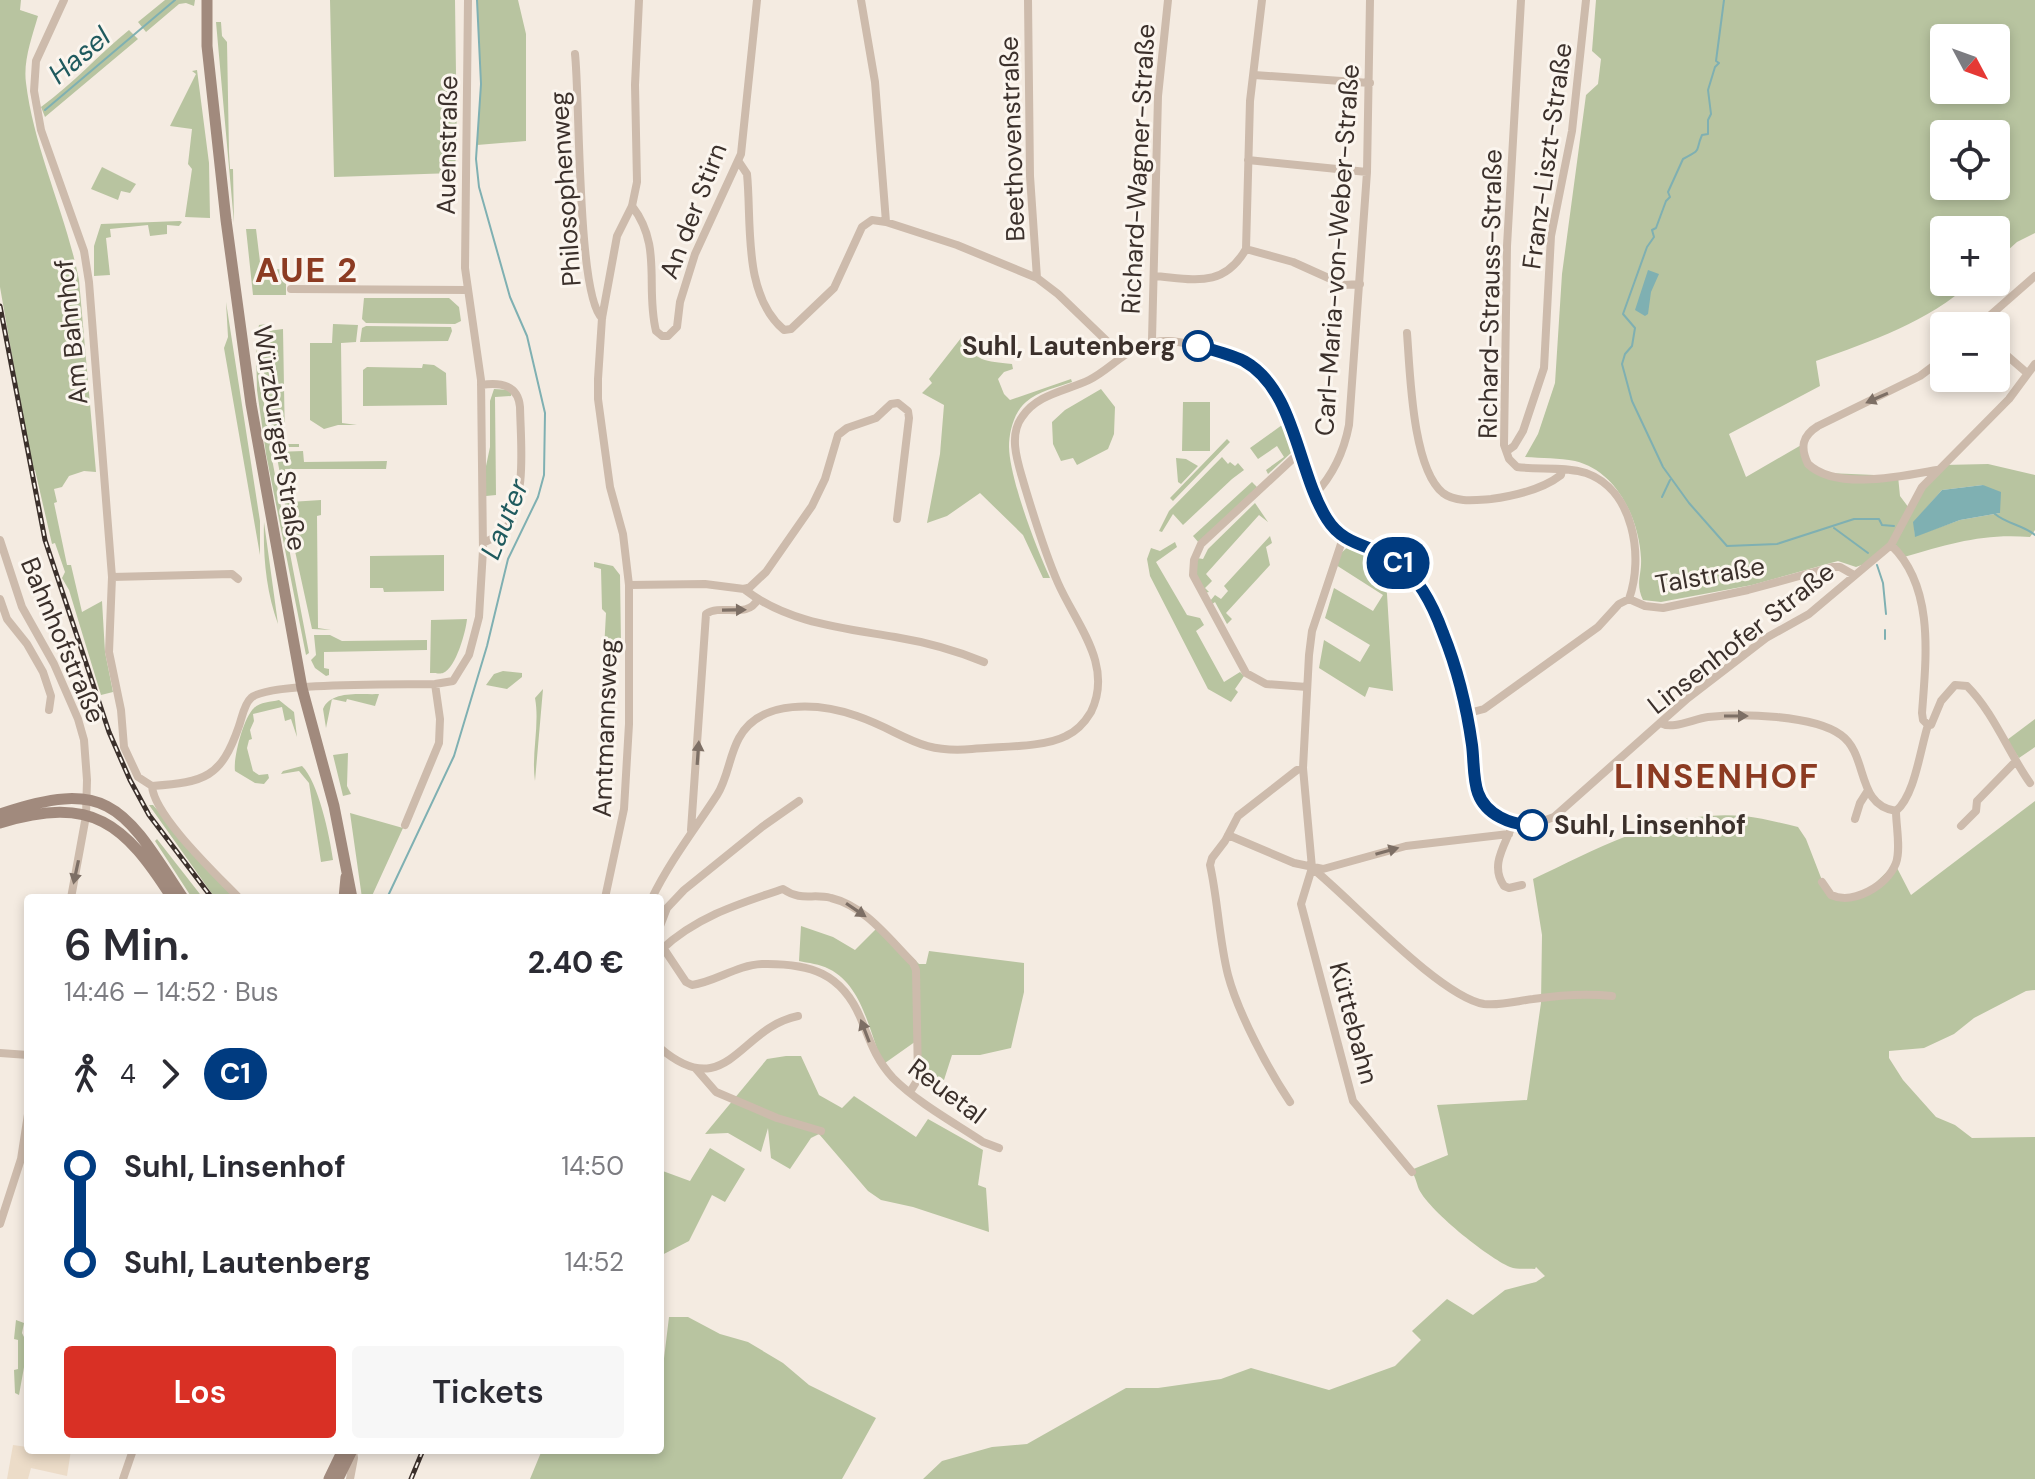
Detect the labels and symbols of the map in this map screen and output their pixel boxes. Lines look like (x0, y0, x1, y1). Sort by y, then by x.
water label: Hasel (40, 18, 119, 92)
street label: Richard-Wagner-Straße (1113, 23, 1163, 315)
north arrow (1930, 24, 2010, 104)
street label: Beethovenstraße (991, 36, 1033, 242)
street label: Franz-Liszt-Straße (1514, 41, 1580, 271)
street label: Carl-Maria-von-Weber-Straße (1307, 63, 1367, 437)
street label: Auenstraße (429, 75, 465, 215)
street label: Philosophenweg (541, 90, 589, 288)
street label: An der Stirn (652, 138, 734, 284)
street label: Richard-Strauss-Straße (1470, 149, 1510, 439)
district label: AUE 2 (255, 248, 359, 293)
street label: Am Bahnhof (46, 257, 96, 407)
street label: Würzburger Straße (245, 323, 315, 553)
place label: Suhl, Lautenberg (962, 329, 1176, 363)
marker: Suhl, Lautenberg (1183, 331, 1213, 361)
one-way arrow (1865, 391, 1889, 404)
water label: Lauter (472, 473, 537, 565)
line badge: C1 (1362, 537, 1434, 589)
street label: Talstraße (1653, 549, 1767, 601)
street label: Bahnhofstraße (13, 552, 113, 728)
street label: Linsenhofer Straße (1641, 554, 1841, 722)
one-way arrow (722, 603, 747, 616)
street label: Amtmannsweg (585, 638, 625, 818)
one-way arrow (1724, 710, 1749, 722)
one-way arrow (692, 740, 705, 765)
district label: LINSENHOF (1614, 754, 1820, 799)
place label: Suhl, Linsenhof (1554, 808, 1746, 842)
marker: Suhl, Linsenhof (1517, 810, 1547, 840)
one-way arrow (1376, 844, 1400, 857)
one-way arrow (69, 859, 82, 884)
one-way arrow (845, 902, 866, 917)
street label: Küttebahn (1321, 958, 1387, 1088)
one-way arrow (859, 1019, 871, 1043)
street label: Reuetal (901, 1051, 993, 1131)

